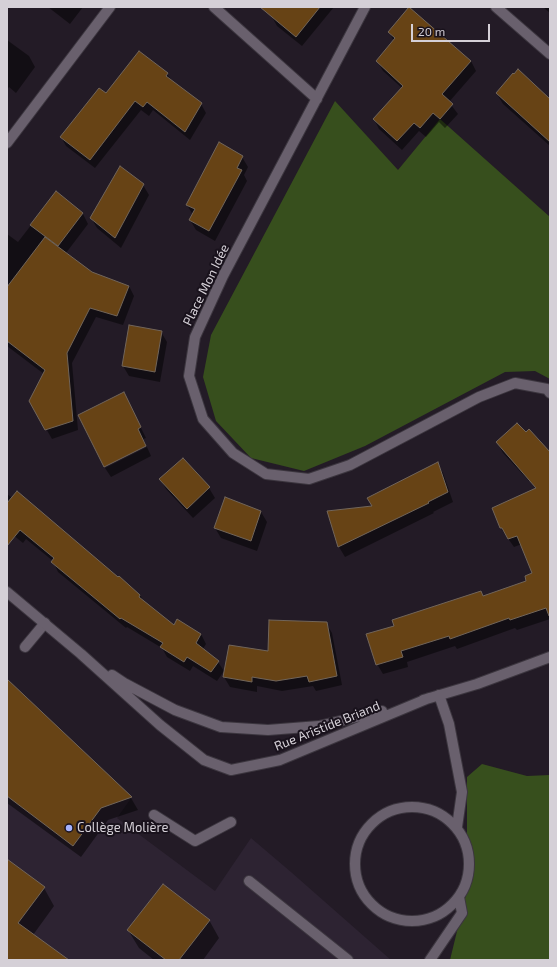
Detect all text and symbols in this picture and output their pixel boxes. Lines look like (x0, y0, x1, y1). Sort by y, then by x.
scale bar (413, 16, 492, 42)
text: 20 m (418, 24, 445, 38)
street label: Place Mon Idée (180, 242, 232, 328)
street label: Rue Aristide Briand (272, 698, 382, 754)
place label: Collège Molière (77, 820, 168, 836)
marker: Collège Molière (64, 823, 74, 833)

